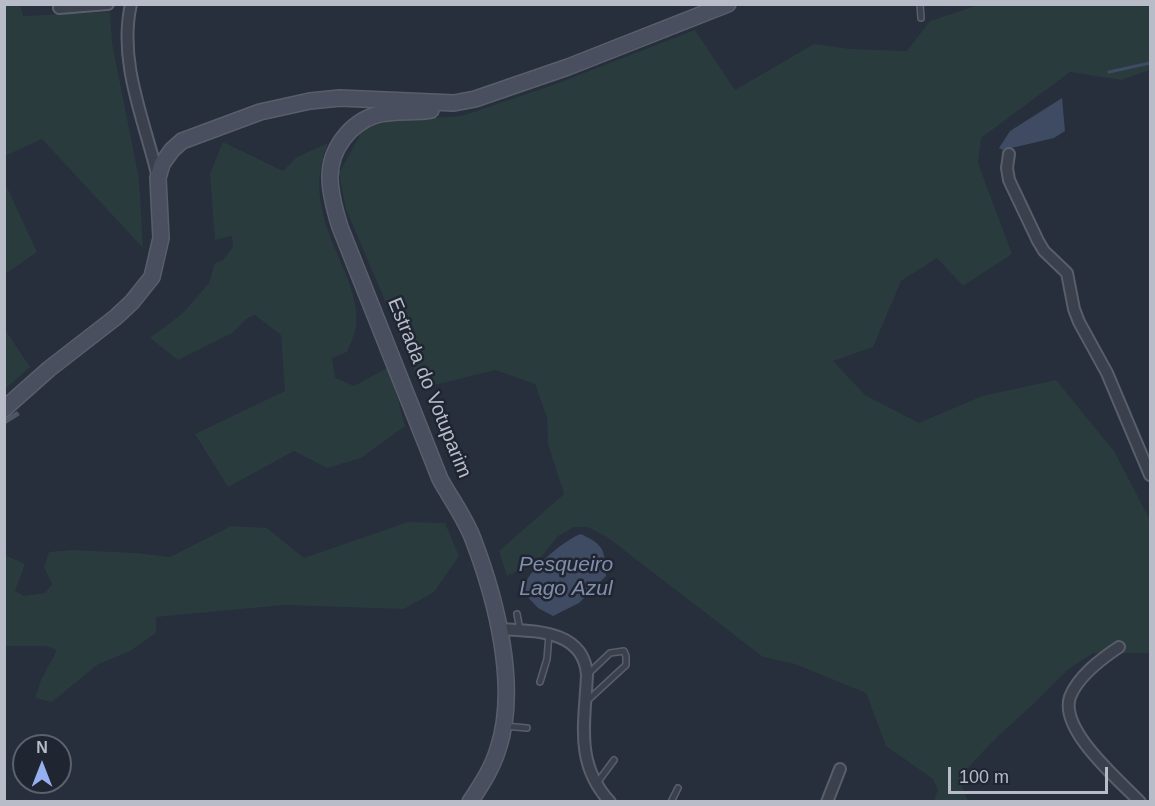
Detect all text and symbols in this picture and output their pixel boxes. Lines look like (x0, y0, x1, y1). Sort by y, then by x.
street label: Estrada do Votuparim (382, 294, 476, 482)
water label: Pesqueiro Lago Azul (519, 552, 613, 602)
north arrow (12, 734, 72, 794)
text: N (36, 739, 48, 756)
scale bar (951, 755, 1112, 793)
text: 100 m (959, 767, 1009, 787)

